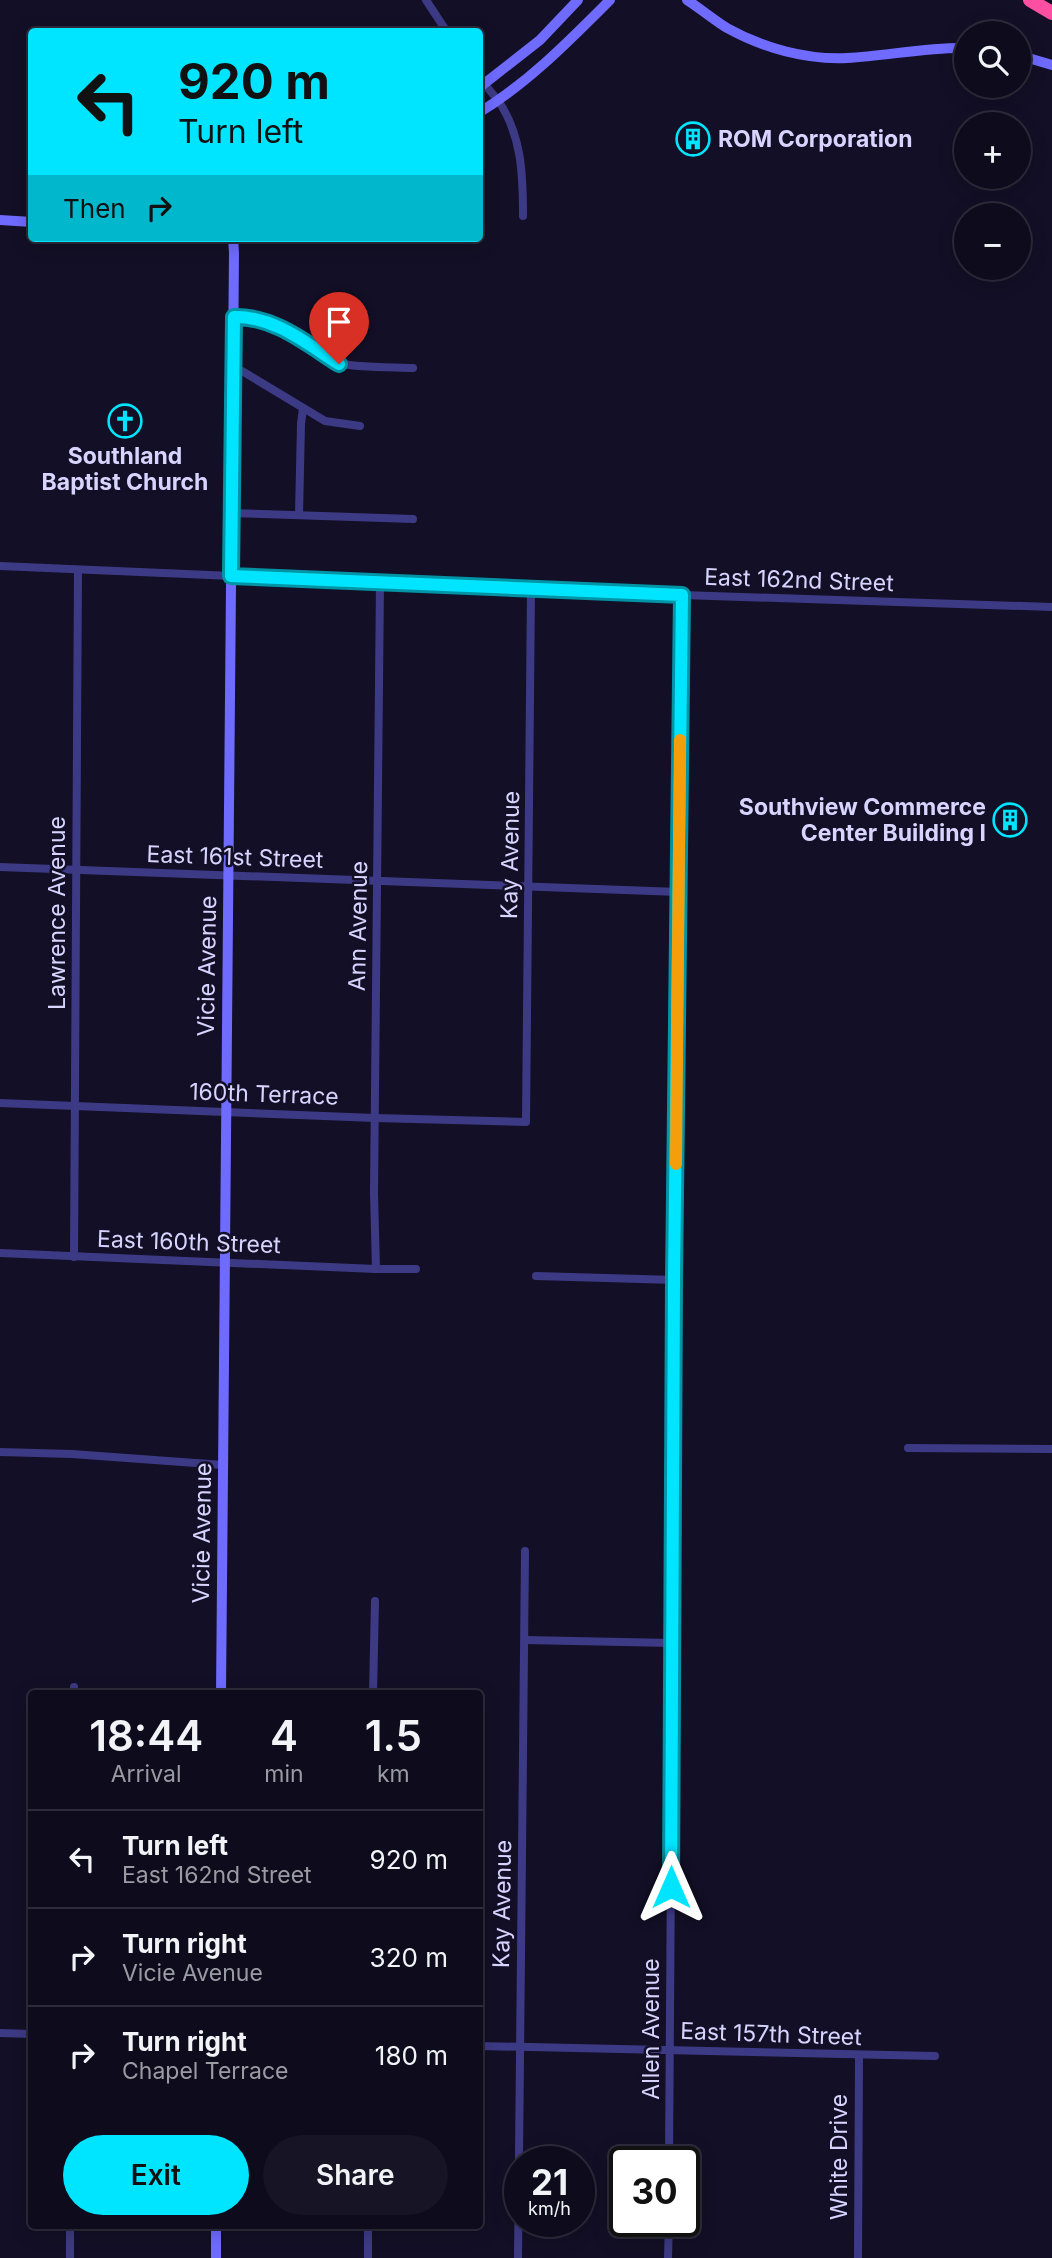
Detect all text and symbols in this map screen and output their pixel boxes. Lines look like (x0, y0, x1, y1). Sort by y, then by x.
map controls (954, 21, 1031, 280)
button: search (954, 21, 1031, 98)
text: 920 m (178, 52, 330, 111)
icon: left (63, 56, 154, 147)
text: Turn left (178, 112, 303, 151)
button: + (954, 112, 1031, 189)
building icon: ROM Corporation (674, 120, 712, 158)
place label: ROM Corporation (718, 125, 912, 153)
icon: right (140, 189, 178, 227)
text: Then (63, 193, 126, 224)
button: − (954, 203, 1031, 280)
pin (309, 292, 369, 364)
icon: arrive (320, 303, 358, 341)
church icon: Southland Baptist Church (106, 402, 144, 440)
place label: Southland Baptist Church (42, 442, 208, 496)
street label: East 162nd Street (704, 563, 895, 597)
street label: Kay Avenue (495, 791, 525, 919)
place label: Southview Commerce Center Building I (739, 793, 986, 847)
building icon: Southview Commerce Center Building I (991, 801, 1029, 839)
street label: Lawrence Avenue (43, 816, 71, 1010)
street label: East 161st Street (146, 840, 324, 874)
street label: Ann Avenue (343, 861, 373, 991)
street label: Vicie Avenue (192, 895, 222, 1037)
street label: 160th Terrace (189, 1077, 339, 1111)
street label: East 160th Street (97, 1225, 282, 1259)
street label: Vicie Avenue (187, 1462, 217, 1604)
text: 18:44 (89, 1710, 203, 1761)
text: 4 (270, 1710, 298, 1761)
text: 1.5 (365, 1710, 422, 1761)
text: Arrival (111, 1760, 182, 1788)
text: min (264, 1760, 304, 1788)
text: km (377, 1760, 410, 1788)
text: Turn left (122, 1830, 228, 1861)
icon: left (63, 1840, 101, 1878)
street label: Kay Avenue (487, 1840, 517, 1968)
text: 920 m (370, 1844, 448, 1875)
position arrow (634, 1850, 708, 1924)
text: East 162nd Street (122, 1861, 312, 1889)
text: Turn right (122, 1928, 247, 1959)
icon: right (63, 1938, 101, 1976)
text: 320 m (370, 1942, 448, 1973)
street label: Allen Avenue (637, 1958, 665, 2100)
text: Vicie Avenue (122, 1959, 263, 1987)
street label: East 157th Street (680, 2017, 863, 2051)
text: Turn right (122, 2026, 247, 2057)
icon: right (63, 2036, 101, 2074)
text: 180 m (375, 2040, 448, 2071)
text: Chapel Terrace (122, 2057, 288, 2085)
street label: White Drive (825, 2094, 853, 2220)
button: Exit (63, 2135, 249, 2215)
button: Share (263, 2135, 448, 2215)
speed limit sign: 30 (609, 2146, 700, 2237)
text: 21 (531, 2161, 568, 2203)
text: km/h (528, 2198, 571, 2219)

